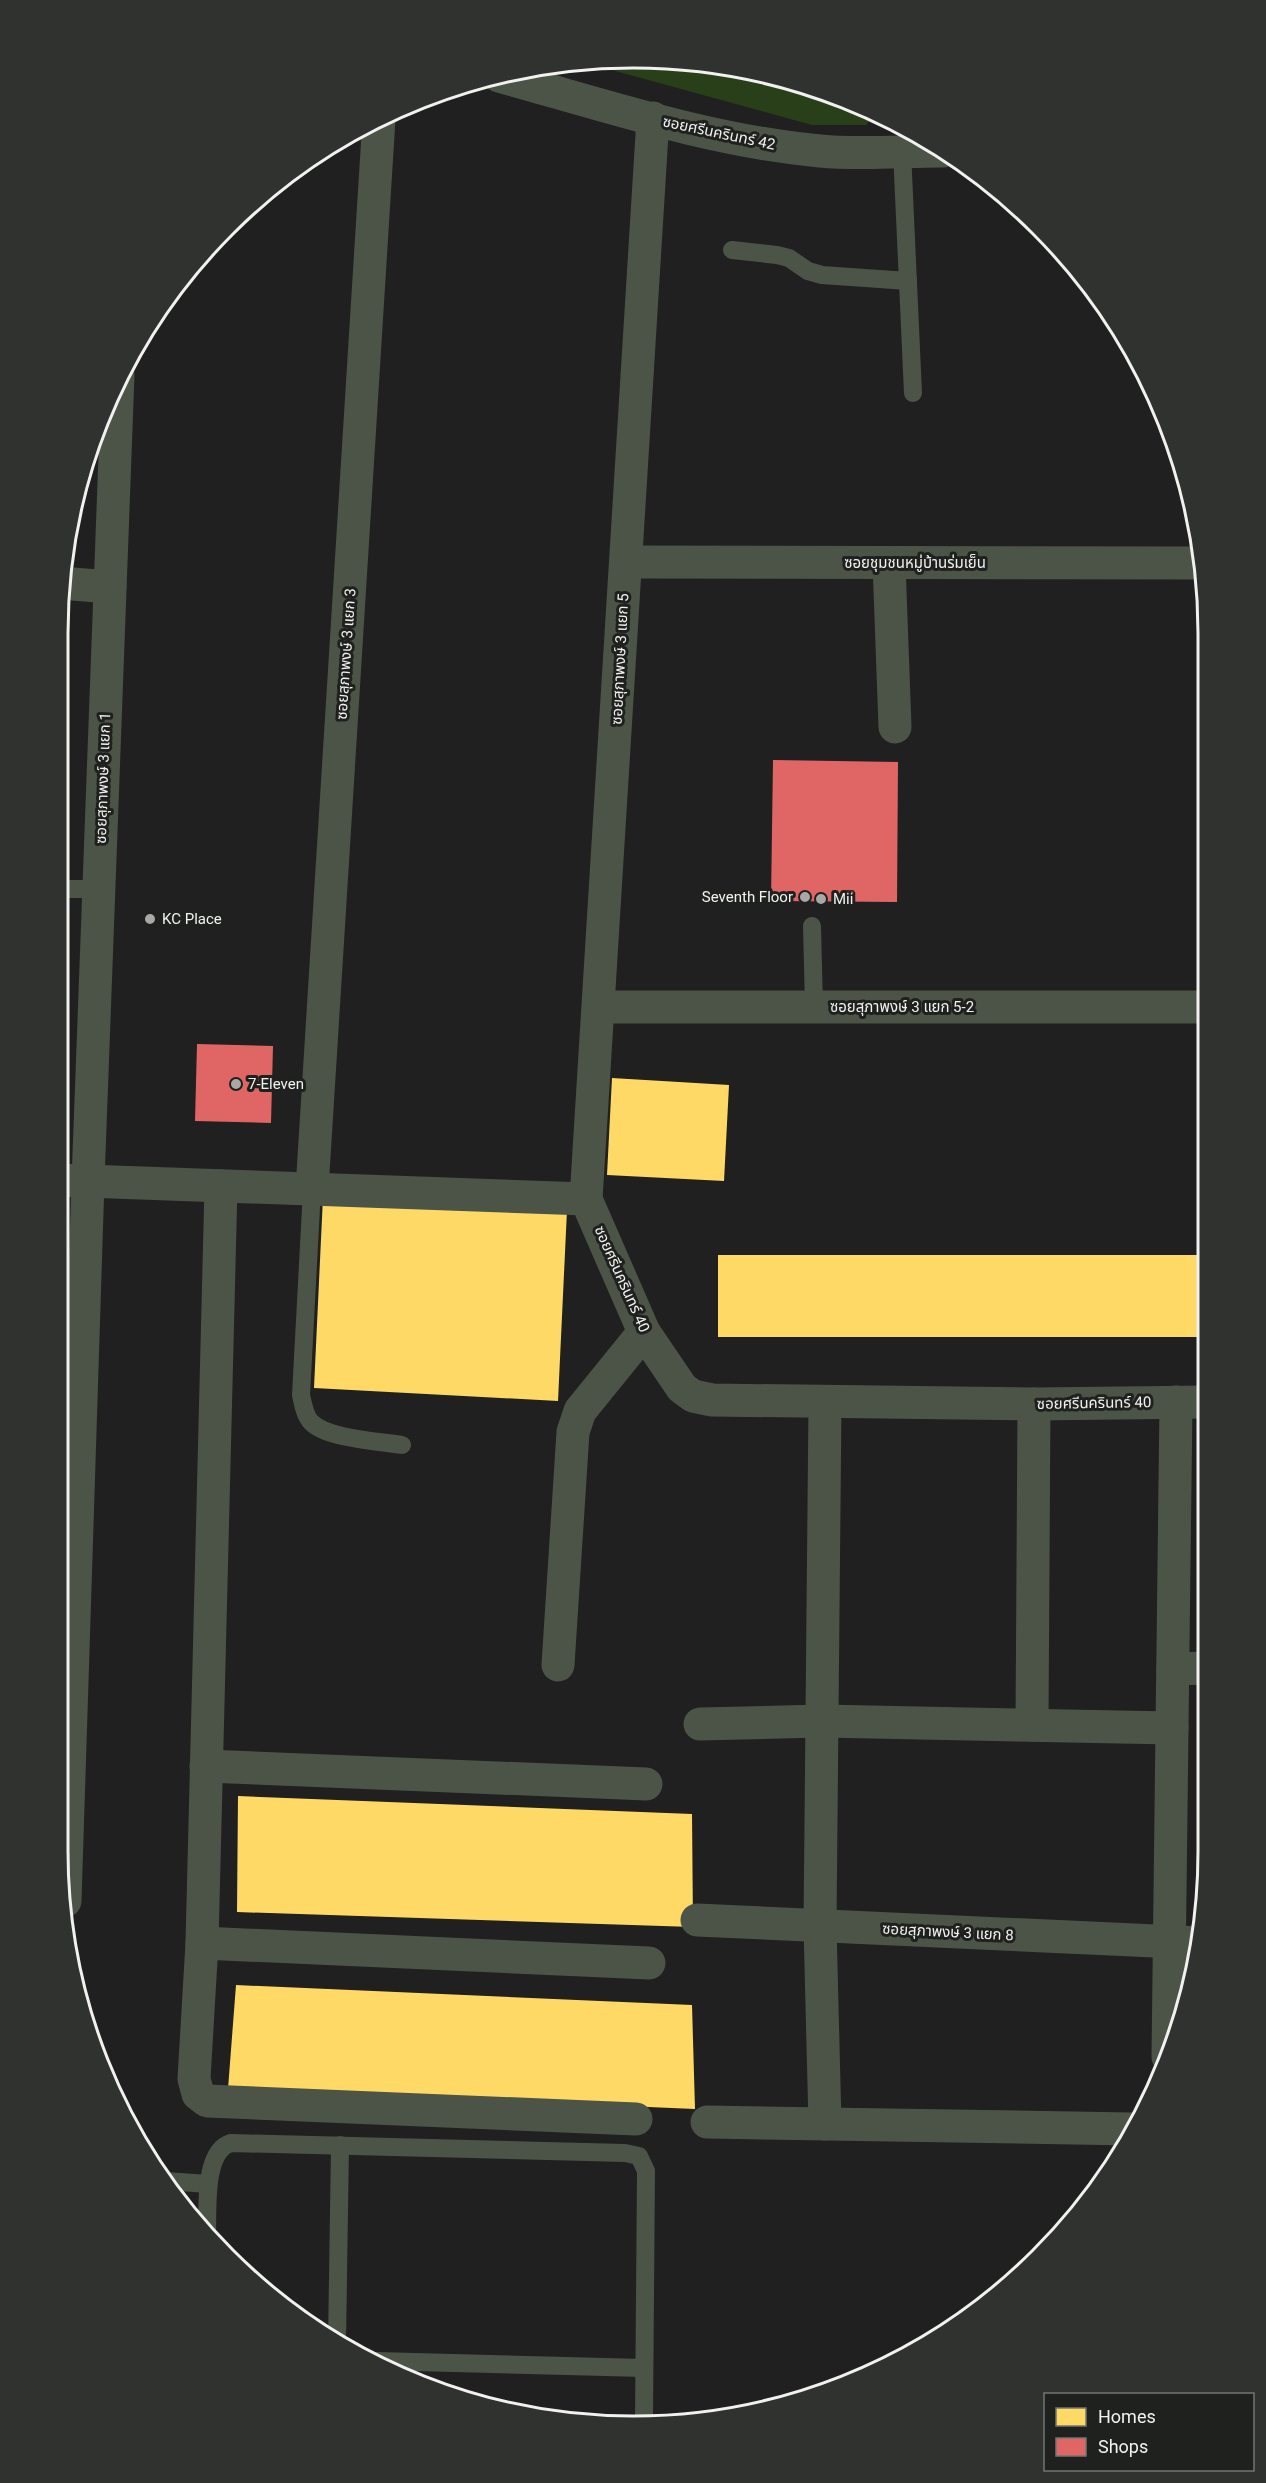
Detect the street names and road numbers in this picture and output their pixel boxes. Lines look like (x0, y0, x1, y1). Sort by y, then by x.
street label: ซอยศรีนครินทร์ 42 (661, 112, 777, 154)
street label: ซอยชุมชนหมู่บ้านร่มเย็น (844, 554, 986, 572)
street label: ซอยสุภาพงษ์ 3 แยก 3 (332, 588, 360, 720)
street label: ซอยสุภาพงษ์ 3 แยก 5 (608, 593, 632, 725)
street label: ซอยสุภาพงษ์ 3 แยก 1 (92, 712, 114, 844)
street label: ซอยสุภาพงษ์ 3 แยก 5-2 (830, 998, 974, 1016)
street label: ซอยศรีนครินทร์ 40 (590, 1223, 654, 1335)
street label: ซอยศรีนครินทร์ 40 (1037, 1393, 1151, 1413)
street label: ซอยสุภาพงษ์ 3 แยก 8 (882, 1920, 1014, 1944)

